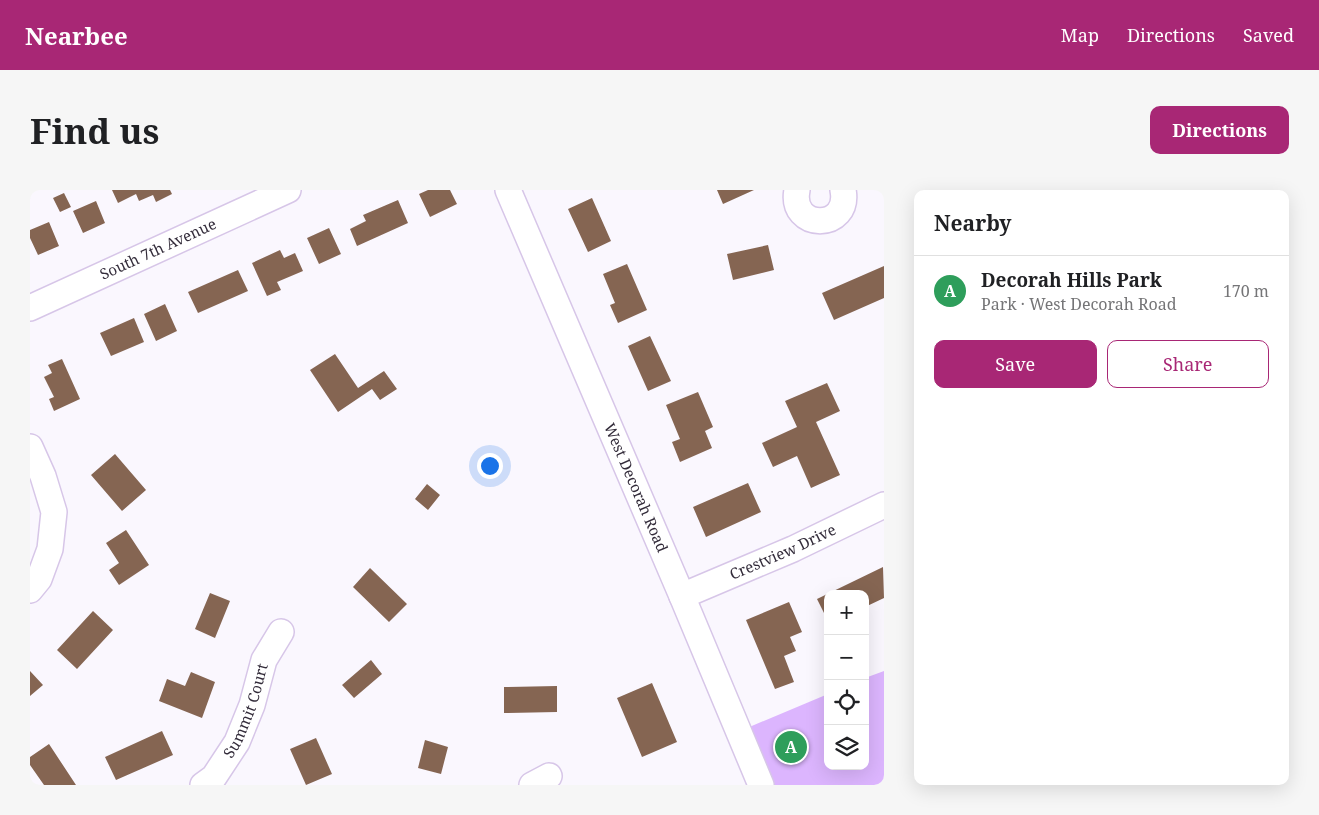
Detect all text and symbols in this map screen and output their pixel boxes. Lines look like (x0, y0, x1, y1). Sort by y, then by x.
text: Nearbee (25, 19, 128, 52)
text: Map (1061, 23, 1099, 47)
text: Directions (1127, 23, 1215, 47)
text: Saved (1243, 23, 1294, 47)
button: Directions (1150, 106, 1289, 154)
text: Find us (30, 107, 159, 154)
text: Nearby (934, 209, 1012, 237)
street label: South 7th Avenue (96, 213, 219, 284)
text: Decorah Hills Park (981, 267, 1162, 293)
text: A (944, 280, 956, 302)
text: 170 m (1223, 280, 1269, 302)
text: Park · West Decorah Road (981, 293, 1177, 315)
button: Save (934, 340, 1097, 388)
button: Share (1107, 340, 1269, 388)
street label: West Decorah Road (600, 420, 673, 555)
your location (477, 453, 503, 479)
street label: Crestview Drive (726, 519, 839, 584)
map controls (824, 590, 869, 770)
button: + (824, 590, 869, 635)
button: − (824, 635, 869, 680)
street label: Summit Court (218, 661, 272, 761)
button: locate (824, 680, 869, 725)
button: layers (824, 725, 869, 770)
pin: A (775, 728, 807, 766)

